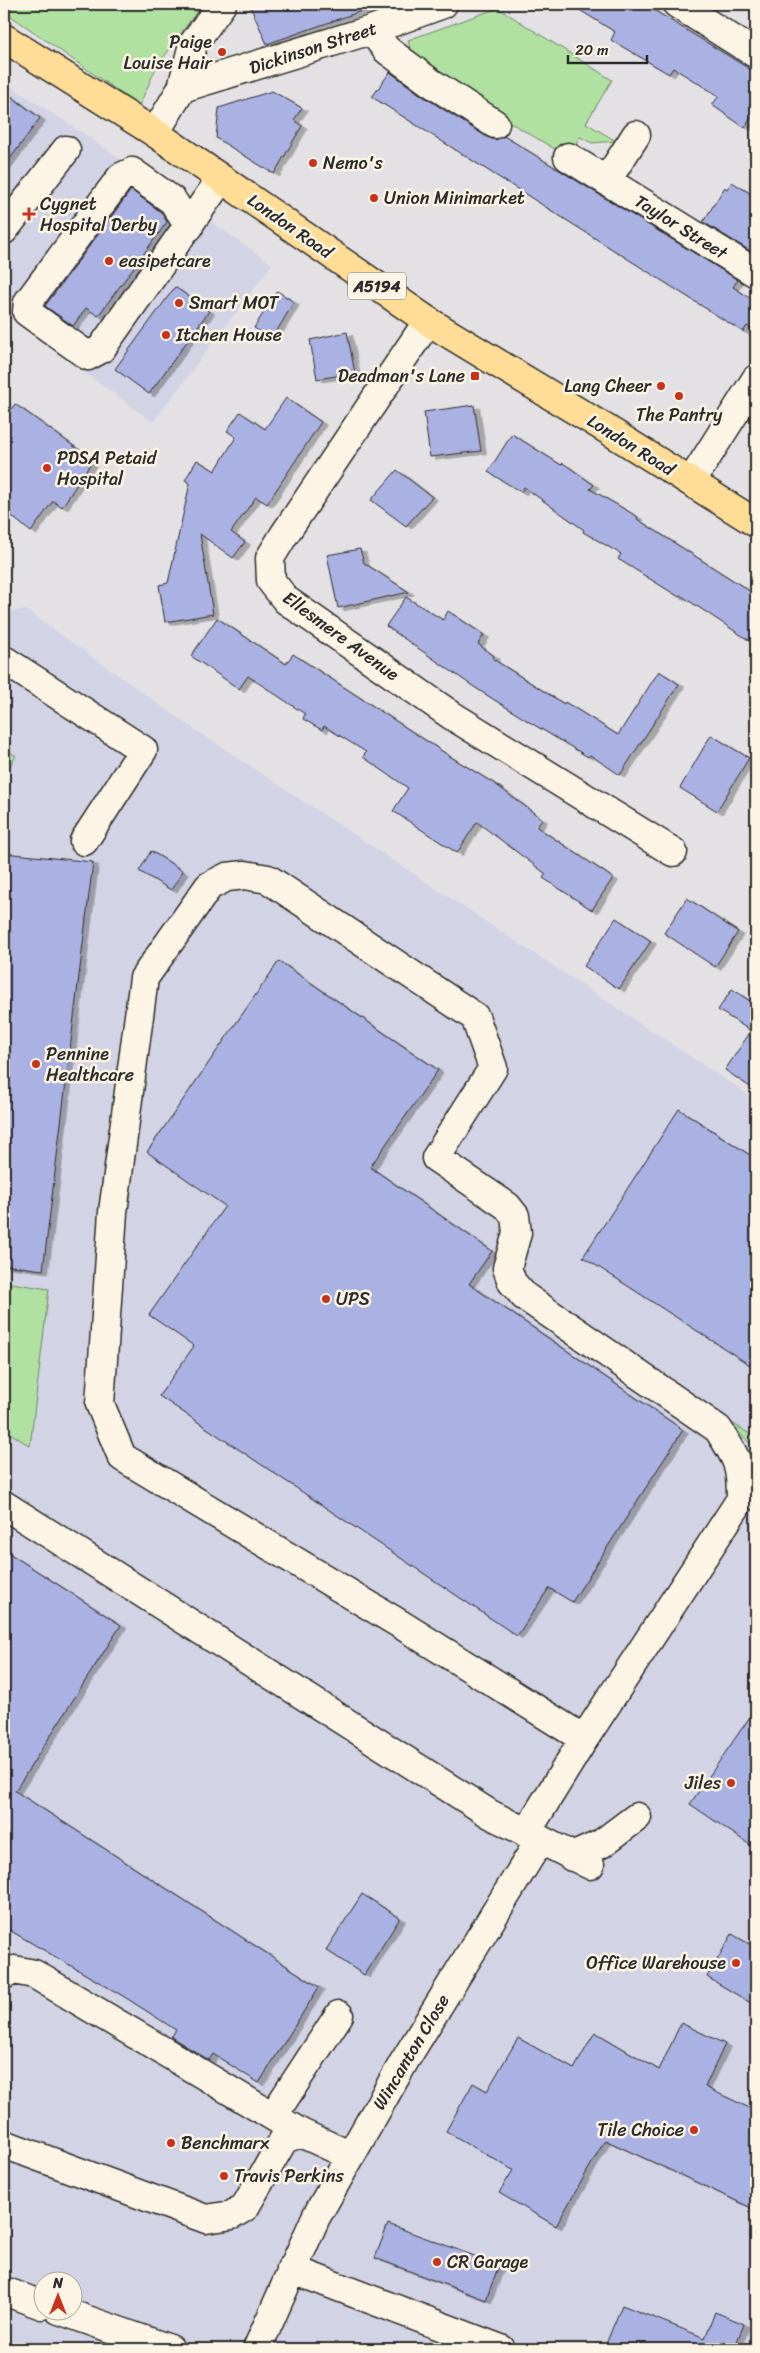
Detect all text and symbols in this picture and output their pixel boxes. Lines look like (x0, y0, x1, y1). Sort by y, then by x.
street label: Dickinson Street (245, 12, 381, 84)
place label: Paige Louise Hair (124, 26, 214, 79)
scale bar (568, 32, 646, 64)
text: 20 m (575, 37, 609, 63)
marker: Paige Louise Hair (216, 46, 228, 58)
place label: Nemo's (323, 147, 383, 179)
marker: Nemo's (307, 157, 319, 169)
place label: Union Minimarket (384, 182, 525, 214)
street label: London Road (240, 185, 341, 268)
street label: Taylor Street (628, 186, 735, 269)
place label: Cygnet Hospital Derby (40, 188, 158, 241)
marker: Union Minimarket (368, 192, 380, 204)
marker: Cygnet Hospital Derby (22, 207, 36, 221)
place label: easipetcare (119, 245, 211, 277)
marker: easipetcare (103, 255, 115, 267)
road number: A5194 (348, 272, 406, 300)
place label: Smart MOT (189, 287, 280, 319)
marker: Smart MOT (173, 297, 185, 309)
place label: Itchen House (175, 319, 282, 351)
marker: Itchen House (160, 329, 172, 341)
place label: Deadman's Lane (338, 360, 465, 392)
marker: Deadman's Lane (469, 370, 481, 382)
place label: Lang Cheer (564, 370, 653, 402)
marker: Lang Cheer (655, 380, 667, 392)
marker: The Pantry (673, 390, 685, 402)
place label: The Pantry (636, 399, 723, 431)
street label: London Road (581, 405, 683, 485)
place label: PDSA Petaid Hospital (57, 442, 158, 495)
marker: PDSA Petaid Hospital (41, 462, 53, 474)
street label: Ellesmere Avenue (276, 582, 407, 690)
place label: Pennine Healthcare (46, 1038, 134, 1091)
marker: Pennine Healthcare (30, 1058, 42, 1070)
place label: UPS (336, 1283, 370, 1315)
marker: UPS (320, 1293, 332, 1305)
place label: Jiles (684, 1767, 722, 1799)
marker: Jiles (725, 1777, 737, 1789)
place label: Office Warehouse (586, 1947, 726, 1979)
marker: Office Warehouse (730, 1957, 742, 1969)
street label: Wincanton Close (364, 1988, 458, 2116)
place label: Tile Choice (597, 2114, 684, 2146)
marker: Tile Choice (688, 2124, 700, 2136)
place label: Benchmarx (181, 2127, 270, 2159)
marker: Benchmarx (165, 2137, 177, 2149)
place label: Travis Perkins (234, 2160, 344, 2192)
marker: Travis Perkins (218, 2170, 230, 2182)
place label: CR Garage (447, 2246, 529, 2278)
marker: CR Garage (431, 2256, 443, 2268)
north arrow (32, 2270, 82, 2320)
text: N (52, 2271, 63, 2296)

